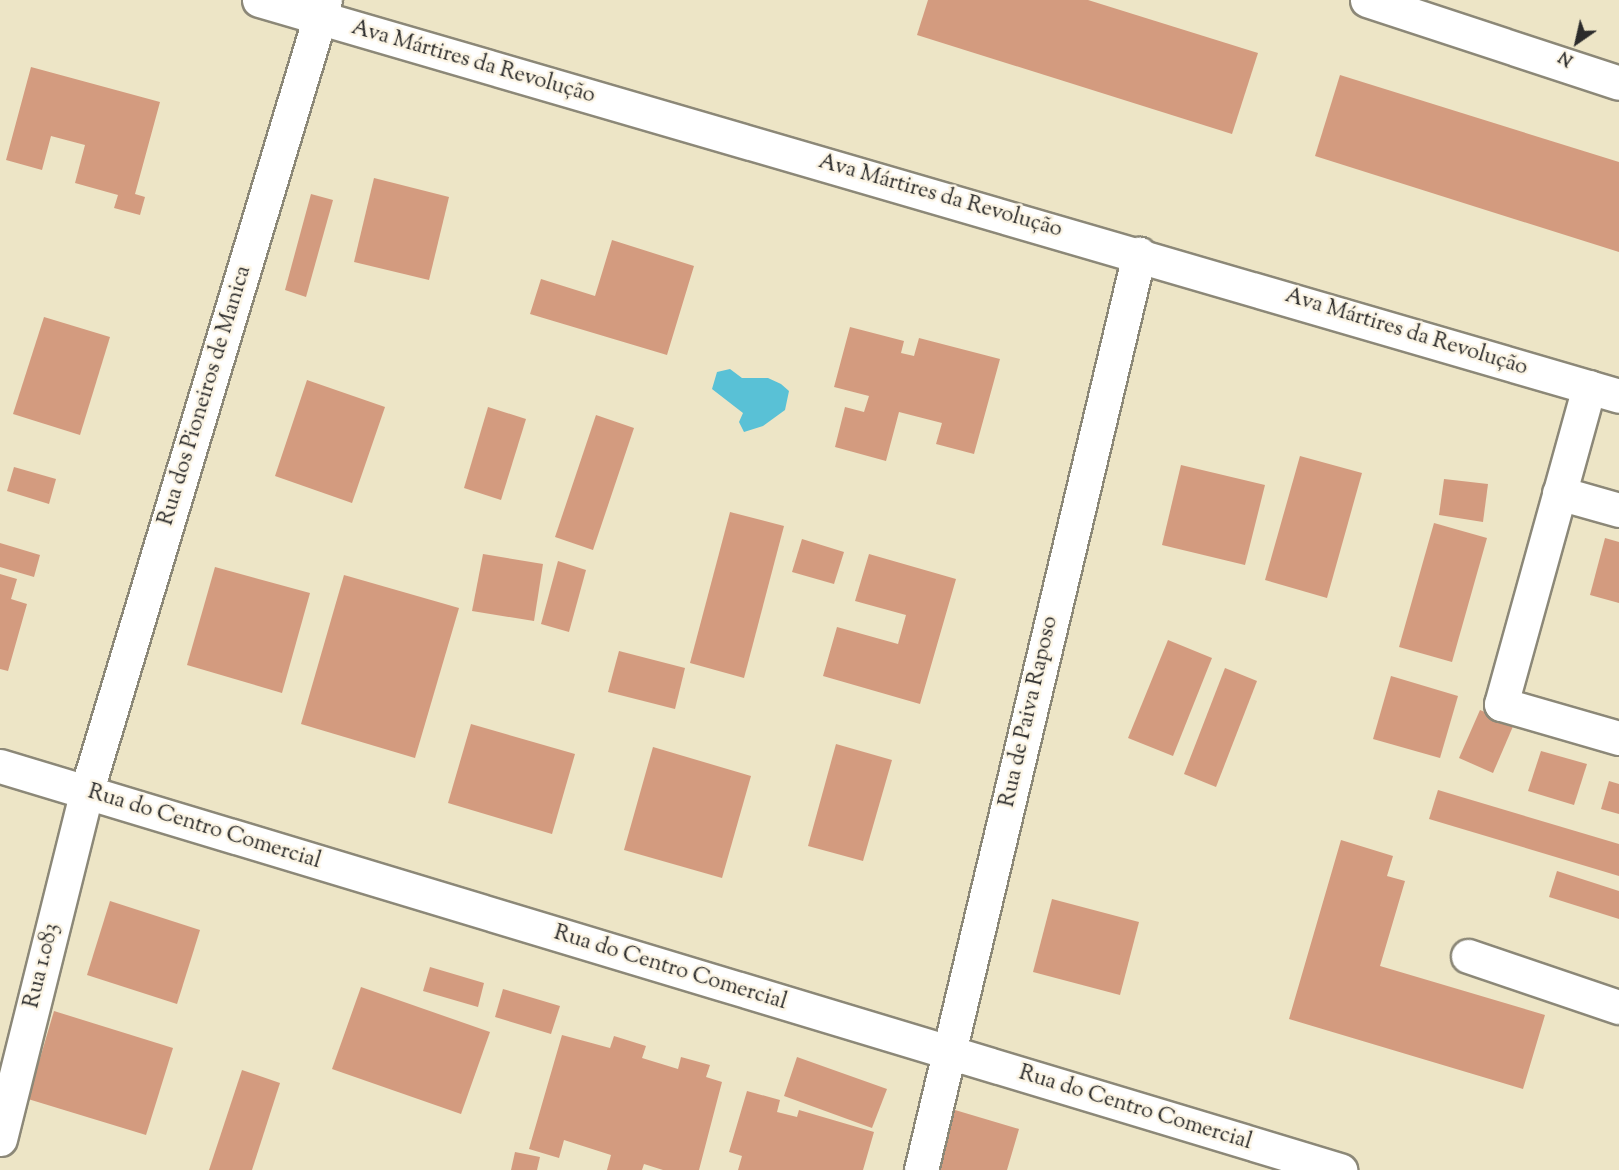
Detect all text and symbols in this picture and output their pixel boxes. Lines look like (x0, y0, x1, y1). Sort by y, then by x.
north arrow (1547, 12, 1607, 72)
street label: Ava Mártires da Revolução (348, 16, 598, 110)
text: N (1555, 44, 1578, 70)
street label: Ava Mártires da Revolução (815, 150, 1065, 244)
street label: Rua dos Pioneiros de Manica (154, 263, 258, 529)
street label: Ava Mártires da Revolução (1281, 283, 1531, 383)
street label: Rua de Paiva Raposo (995, 614, 1065, 810)
street label: Rua do Centro Comercial (84, 780, 324, 876)
street label: Rua 1.083 (20, 921, 66, 1011)
street label: Rua do Centro Comercial (550, 921, 790, 1017)
street label: Rua do Centro Comercial (1015, 1061, 1255, 1157)

